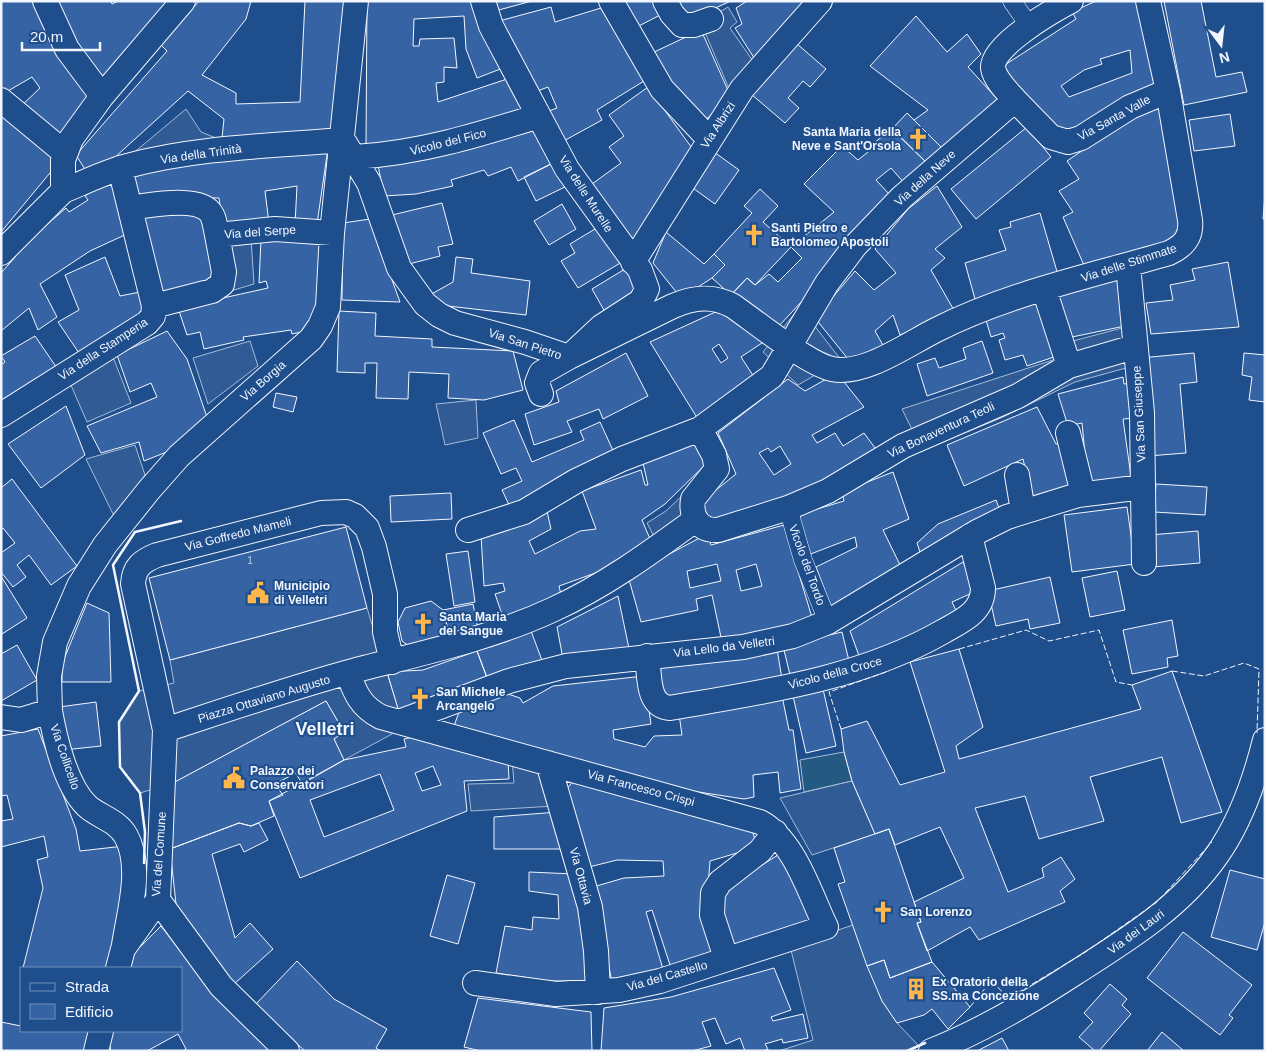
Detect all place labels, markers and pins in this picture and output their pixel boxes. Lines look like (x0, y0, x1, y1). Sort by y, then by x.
place label: Santa Maria della Neve e Sant'Orsola (792, 125, 901, 153)
church icon: Santa Maria della Neve e Sant'Orsola (905, 126, 931, 152)
place label: Santi Pietro e Bartolomeo Apostoli (771, 221, 889, 249)
church icon: Santi Pietro e Bartolomeo Apostoli (741, 222, 767, 248)
place label: Municipio di Velletri (274, 579, 330, 607)
public building icon: Municipio di Velletri (245, 580, 271, 606)
place label: Santa Maria del Sangue (439, 610, 507, 638)
church icon: Santa Maria del Sangue (410, 611, 436, 637)
place label: San Michele Arcangelo (436, 685, 506, 713)
church icon: San Michele Arcangelo (407, 686, 433, 712)
place label: Palazzo dei Conservatori (250, 764, 324, 792)
public building icon: Palazzo dei Conservatori (221, 765, 247, 791)
church icon: San Lorenzo (870, 899, 896, 925)
place label: San Lorenzo (900, 905, 972, 919)
place label: Ex Oratorio della SS.ma Concezione (932, 975, 1040, 1003)
building icon: Ex Oratorio della SS.ma Concezione (903, 976, 929, 1002)

